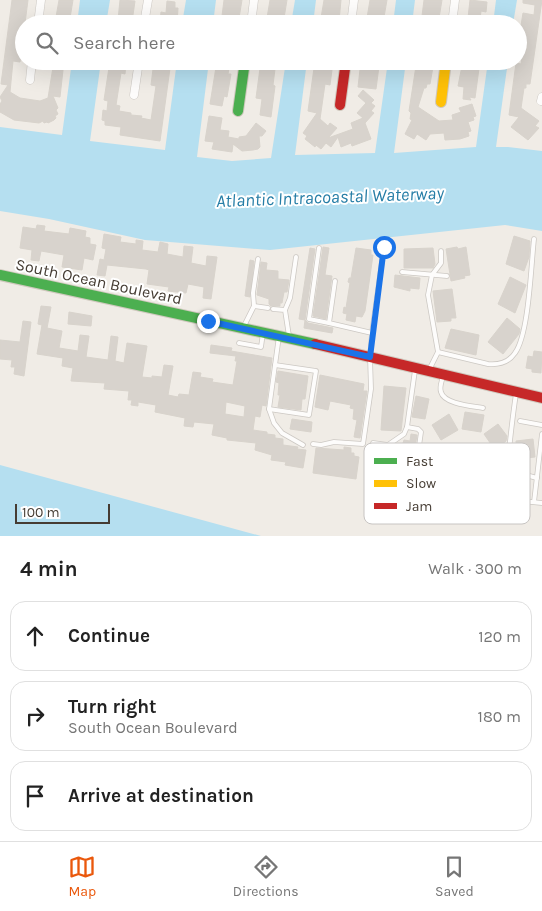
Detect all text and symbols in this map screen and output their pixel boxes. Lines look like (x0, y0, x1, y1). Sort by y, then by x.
search box (15, 15, 527, 70)
icon: search (33, 29, 61, 57)
text: Search here (73, 32, 175, 54)
water label: Atlantic Intracoastal Waterway (216, 182, 446, 212)
route start (373, 236, 396, 259)
street label: South Ocean Boulevard (14, 255, 184, 308)
route end (197, 310, 220, 333)
legend (364, 443, 530, 524)
text: Fast (406, 453, 433, 470)
text: Slow (406, 475, 436, 492)
text: Jam (406, 498, 432, 515)
scale bar (15, 501, 110, 524)
text: 100 m (22, 504, 60, 521)
text: 4 min (20, 557, 78, 581)
text: Walk · 300 m (428, 559, 522, 578)
icon: ahead (21, 622, 49, 650)
text: Continue (68, 625, 150, 647)
text: 120 m (478, 627, 521, 646)
text: Turn right (68, 696, 157, 718)
icon: right (21, 702, 49, 730)
text: 180 m (478, 707, 521, 726)
text: South Ocean Boulevard (68, 718, 238, 737)
icon: arrive (21, 782, 49, 810)
text: Arrive at destination (68, 785, 254, 807)
tab: Map (68, 853, 96, 900)
tab: Directions (233, 853, 299, 900)
tab: Saved (435, 853, 474, 900)

